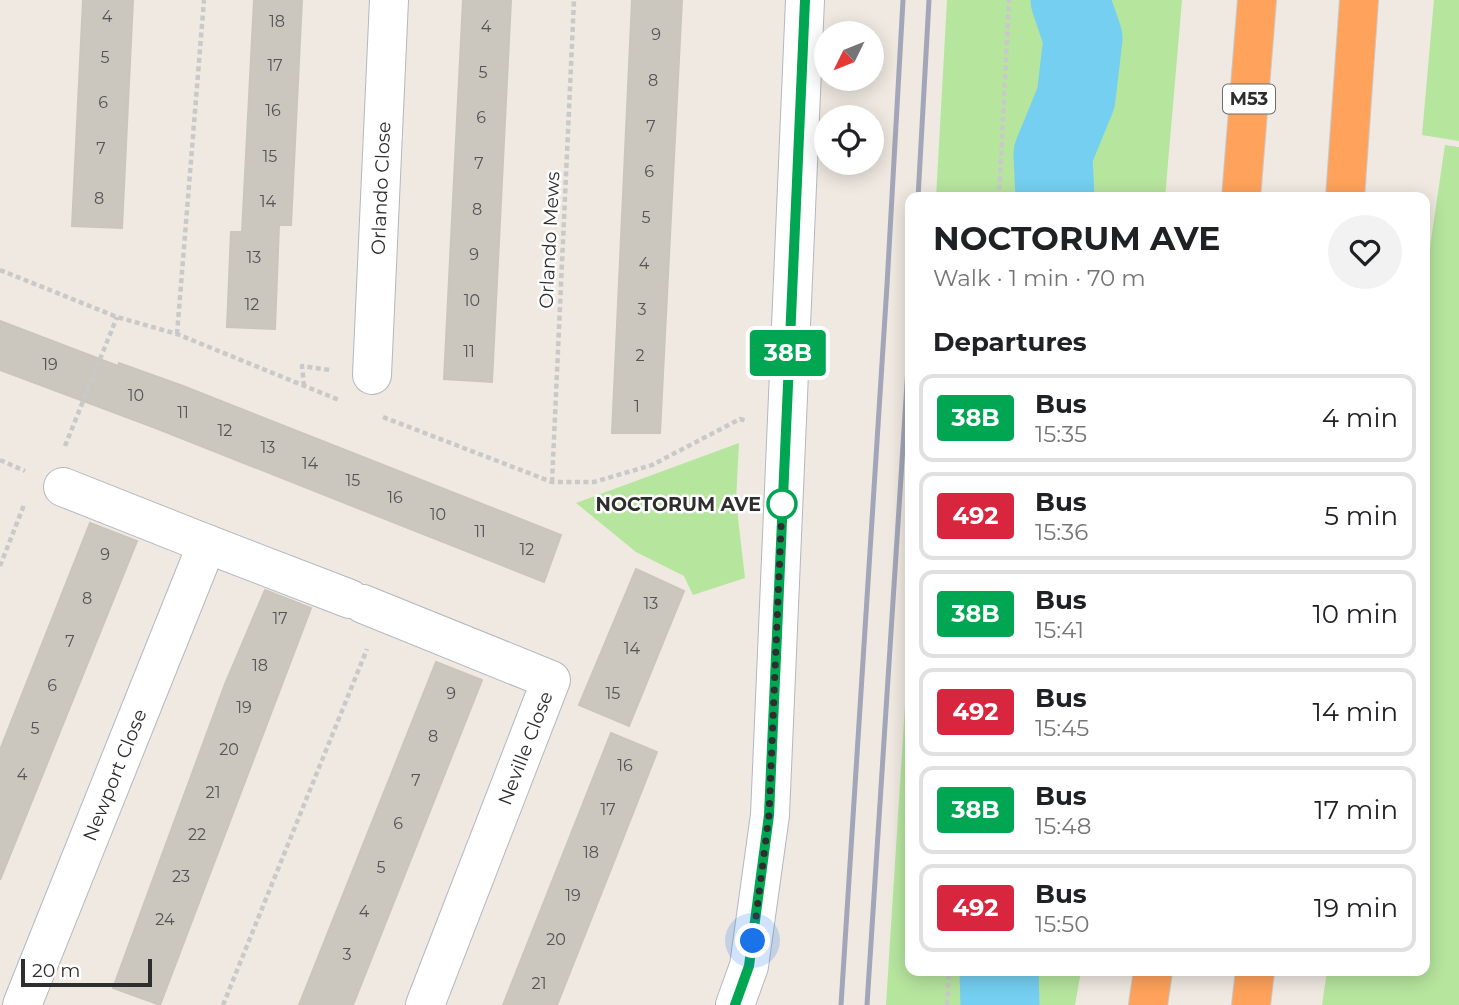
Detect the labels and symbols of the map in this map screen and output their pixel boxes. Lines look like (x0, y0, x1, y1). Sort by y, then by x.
house number: 4 (102, 7, 113, 26)
house number: 18 (269, 12, 285, 31)
house number: 4 (481, 17, 492, 36)
north arrow (814, 21, 884, 91)
house number: 9 (651, 25, 661, 44)
house number: 5 (100, 48, 110, 67)
house number: 17 (267, 56, 283, 75)
house number: 5 (478, 63, 488, 82)
house number: 8 (648, 71, 658, 90)
road number: M53 (1223, 84, 1275, 114)
house number: 6 (98, 93, 108, 112)
house number: 16 (265, 101, 281, 120)
house number: 6 (476, 108, 486, 127)
house number: 7 (646, 117, 656, 136)
street label: Orlando Close (366, 121, 395, 256)
house number: 7 (96, 139, 106, 158)
house number: 15 (263, 147, 277, 166)
house number: 7 (474, 154, 484, 173)
house number: 6 (644, 162, 654, 181)
street label: Orlando Mews (534, 171, 565, 309)
house number: 8 (94, 189, 104, 208)
house number: 14 (260, 192, 277, 211)
house number: 8 (472, 200, 482, 219)
house number: 5 (641, 208, 651, 227)
house number: 9 (469, 245, 479, 264)
house number: 13 (247, 248, 261, 267)
house number: 4 (639, 254, 650, 273)
house number: 10 (464, 291, 480, 310)
house number: 12 (245, 295, 259, 314)
house number: 3 (637, 300, 647, 319)
line badge: 38B (748, 330, 828, 376)
house number: 11 (463, 342, 475, 361)
house number: 2 (635, 346, 645, 365)
house number: 19 (42, 355, 58, 374)
house number: 10 (128, 386, 144, 405)
house number: 1 (634, 397, 640, 416)
house number: 11 (177, 403, 189, 422)
house number: 12 (218, 421, 232, 440)
house number: 13 (261, 438, 275, 457)
house number: 14 (302, 454, 319, 473)
house number: 15 (346, 471, 360, 490)
house number: 16 (387, 488, 403, 507)
marker: NOCTORUM AVE (767, 489, 797, 519)
place label: NOCTORUM AVE (596, 493, 761, 516)
house number: 10 (430, 505, 446, 524)
house number: 11 (474, 522, 486, 541)
house number: 12 (520, 540, 534, 559)
house number: 9 (100, 545, 110, 564)
house number: 8 (82, 589, 92, 608)
house number: 13 (644, 594, 658, 613)
house number: 17 (272, 609, 288, 628)
house number: 7 (65, 632, 75, 651)
house number: 14 (624, 639, 641, 658)
house number: 18 (252, 656, 268, 675)
house number: 6 (47, 676, 57, 695)
house number: 9 (446, 684, 456, 703)
house number: 15 (606, 684, 620, 703)
street label: Neville Close (493, 688, 558, 808)
house number: 19 (236, 698, 252, 717)
street label: Newport Close (78, 706, 152, 844)
house number: 5 (30, 719, 40, 738)
house number: 8 (428, 727, 438, 746)
house number: 20 (219, 740, 239, 759)
house number: 16 (617, 756, 633, 775)
house number: 4 (17, 765, 28, 784)
house number: 7 (411, 771, 421, 790)
house number: 21 (206, 783, 220, 802)
house number: 17 (600, 800, 616, 819)
house number: 6 (393, 814, 403, 833)
house number: 22 (188, 825, 206, 844)
house number: 18 (583, 843, 599, 862)
house number: 5 (376, 858, 386, 877)
house number: 23 (172, 867, 190, 886)
house number: 19 (565, 886, 581, 905)
house number: 4 (359, 902, 370, 921)
house number: 24 (155, 910, 175, 929)
your location (735, 923, 770, 958)
house number: 20 (546, 930, 566, 949)
house number: 3 (342, 945, 352, 964)
scale bar (21, 956, 152, 988)
house number: 21 (532, 974, 546, 993)

